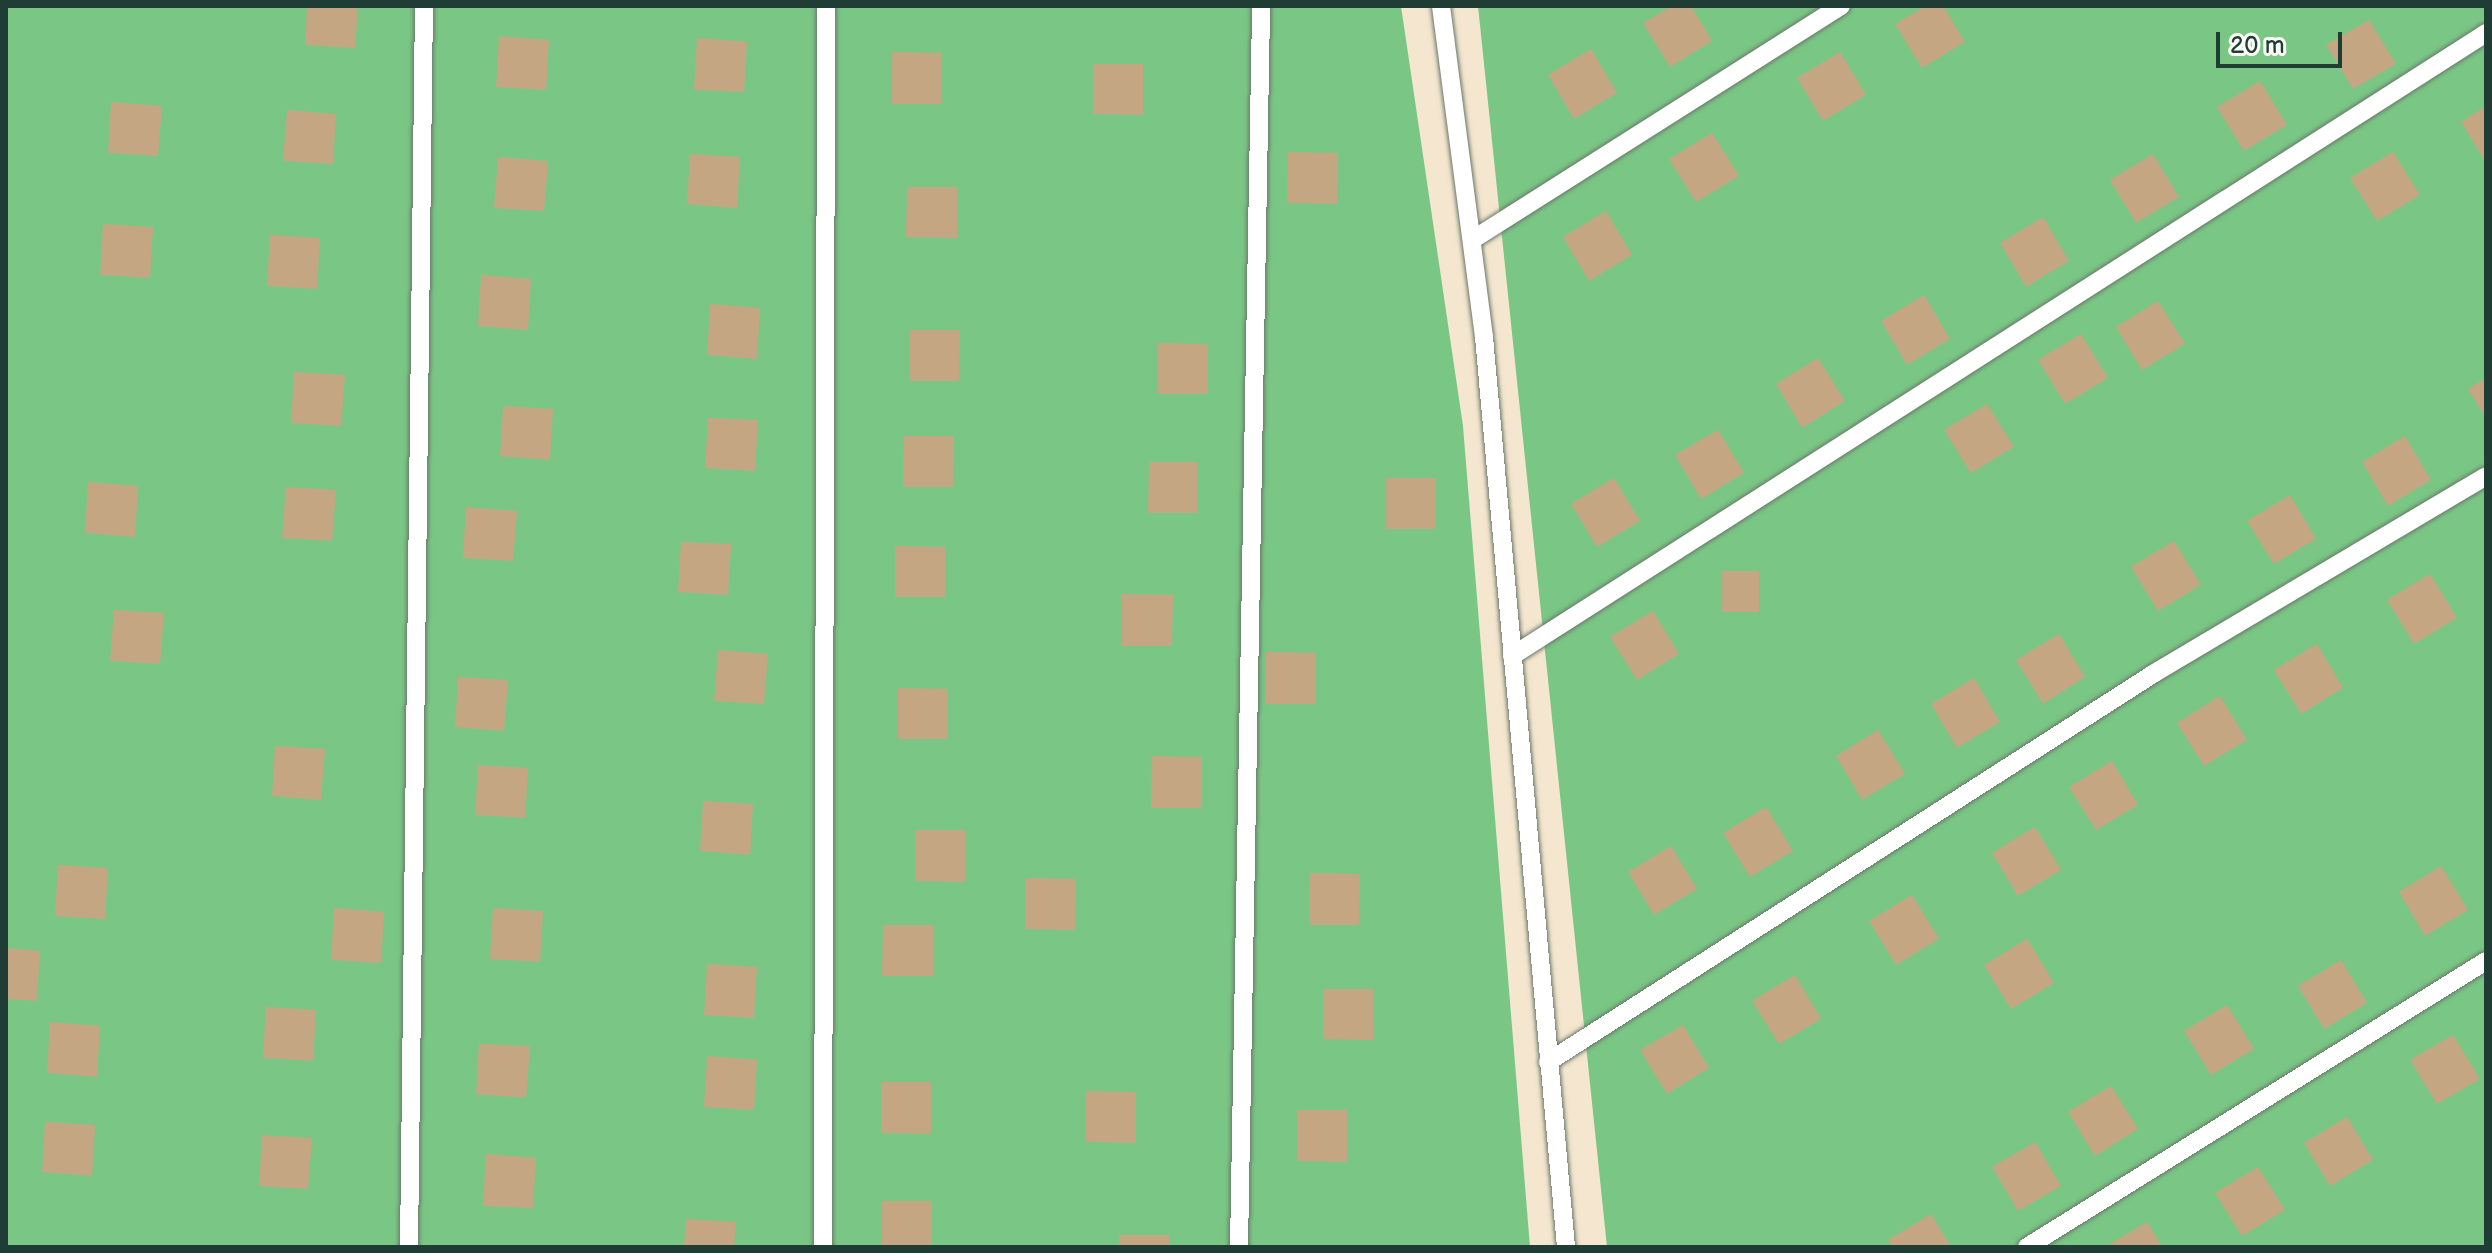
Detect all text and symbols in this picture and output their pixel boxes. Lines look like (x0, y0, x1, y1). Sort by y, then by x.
scale bar (2220, 16, 2346, 66)
text: 20 m (2230, 31, 2285, 60)

